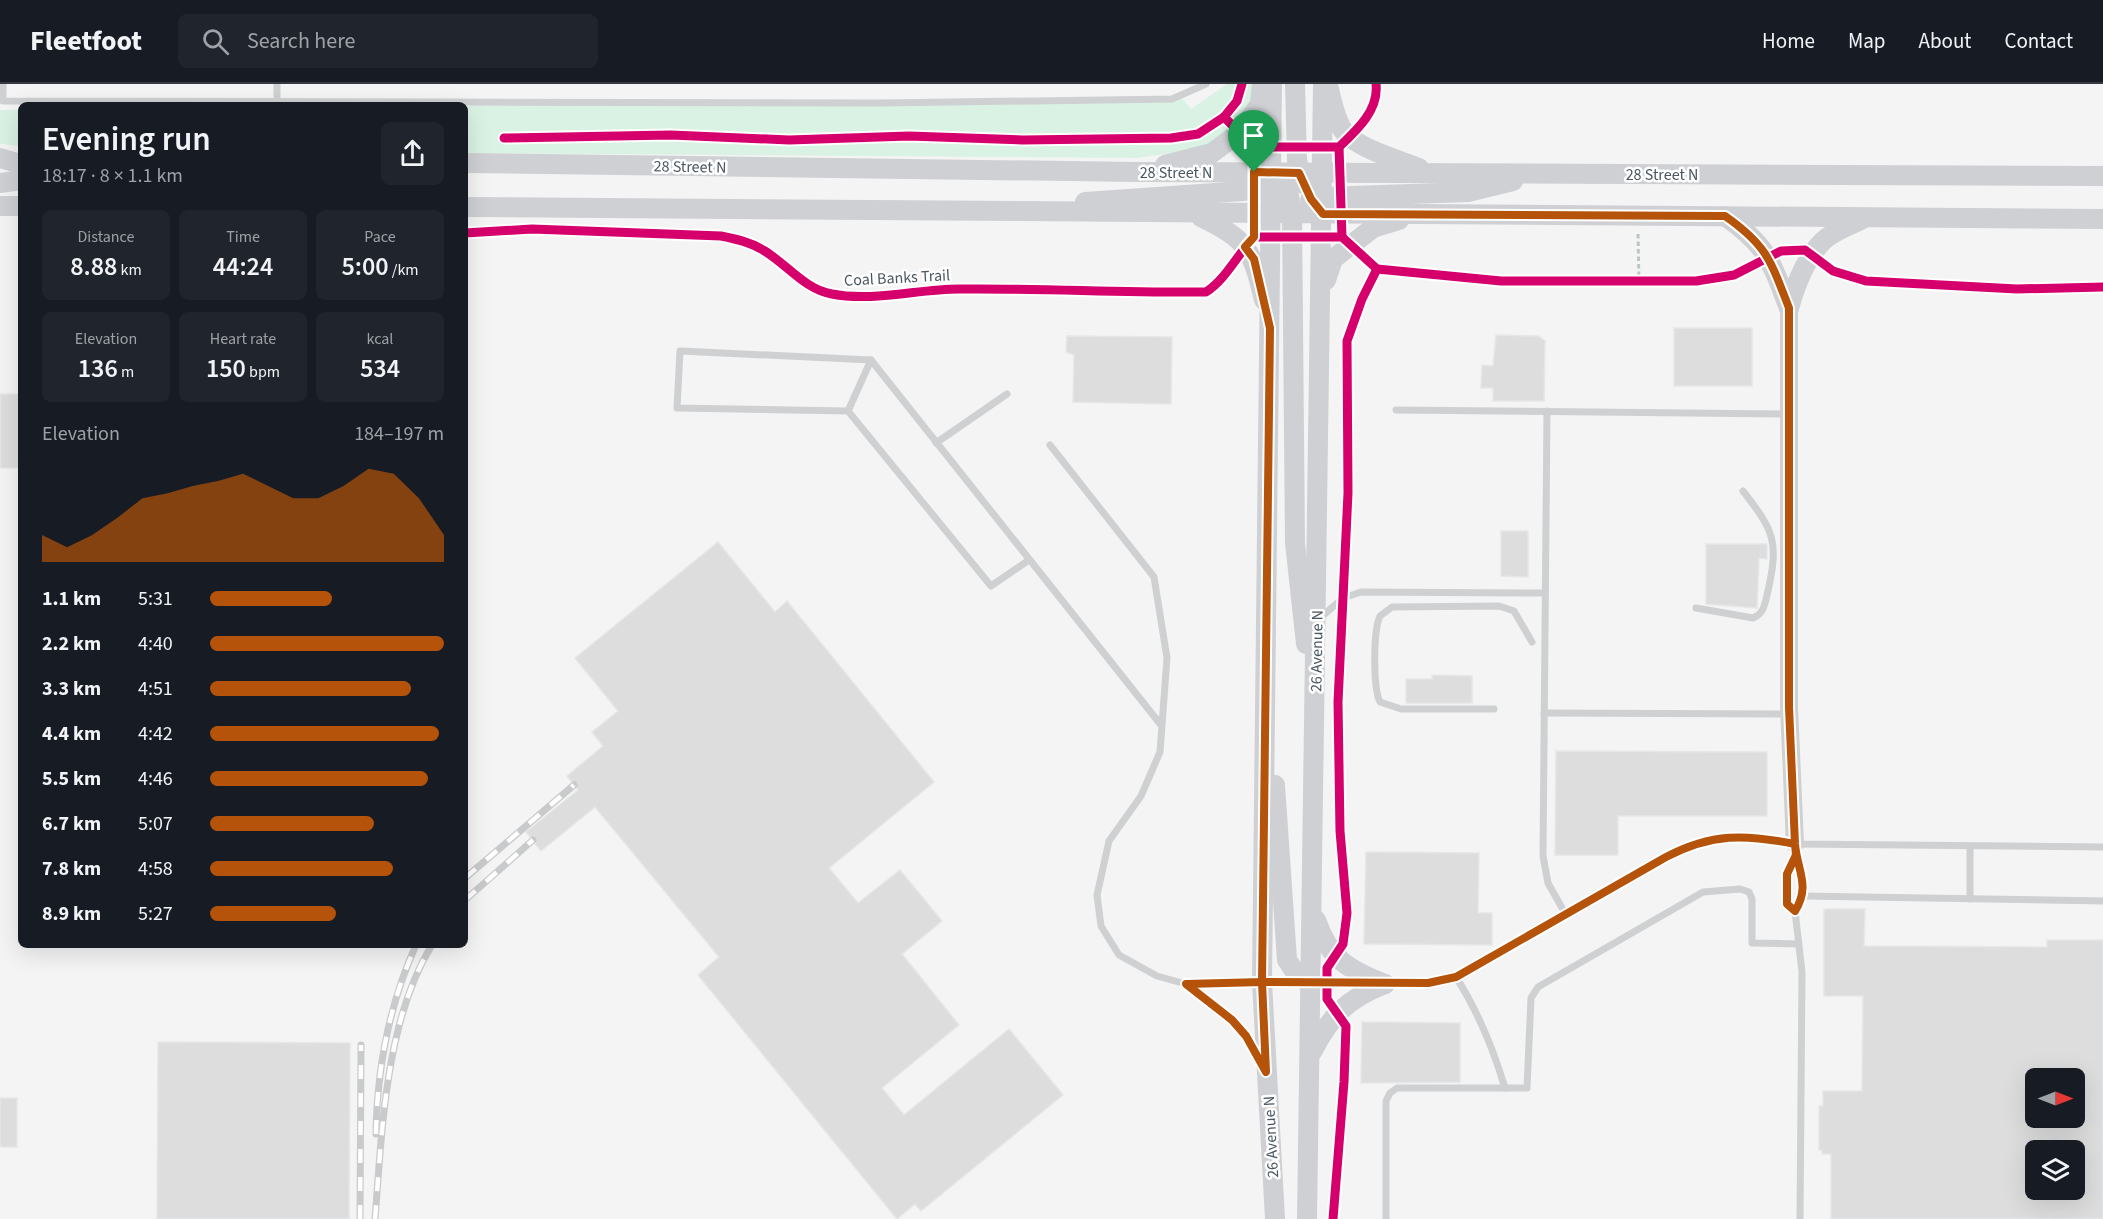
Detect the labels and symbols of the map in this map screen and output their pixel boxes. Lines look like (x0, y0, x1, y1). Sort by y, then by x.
pin (1228, 110, 1279, 172)
street label: 28 Street N (653, 155, 727, 179)
street label: 28 Street N (1140, 162, 1212, 184)
street label: 28 Street N (1626, 164, 1698, 186)
street label: Coal Banks Trail (844, 264, 951, 292)
street label: 26 Avenue N (1305, 610, 1329, 692)
north arrow (2025, 1068, 2085, 1128)
street label: 26 Avenue N (1258, 1095, 1284, 1178)

